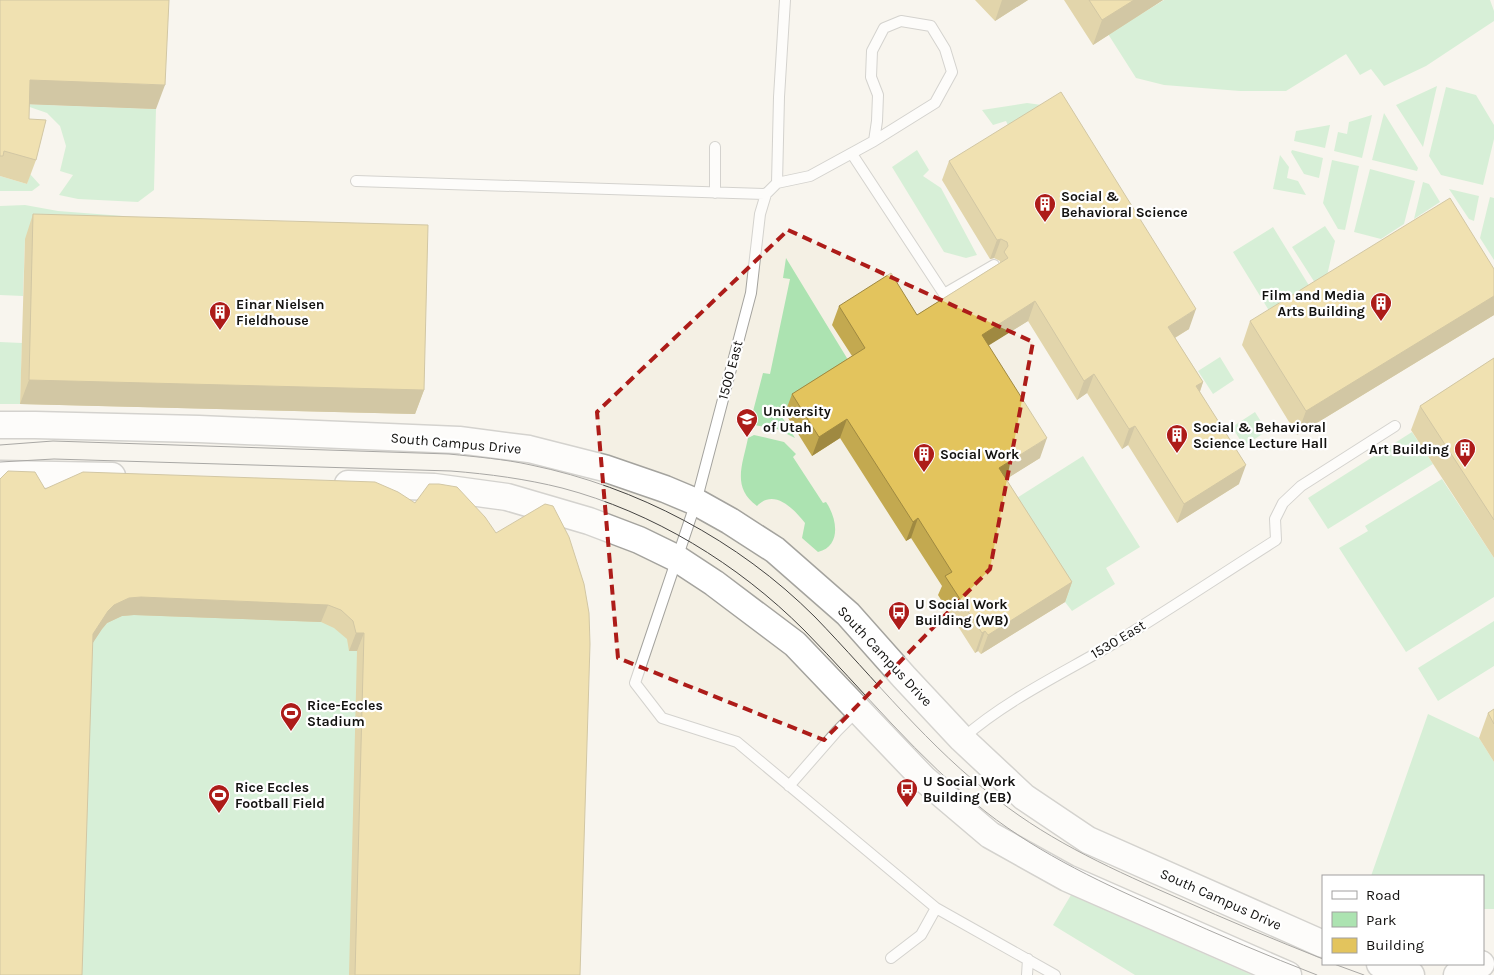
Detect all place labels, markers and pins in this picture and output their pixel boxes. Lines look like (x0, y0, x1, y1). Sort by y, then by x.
place label: Social & Behavioral Science (1061, 188, 1188, 221)
building icon: Social & Behavioral Science (1033, 192, 1057, 223)
place label: Film and Media Arts Building (1262, 287, 1365, 320)
building icon: Film and Media Arts Building (1369, 291, 1393, 322)
place label: Einar Nielsen Fieldhouse (236, 296, 325, 329)
building icon: Einar Nielsen Fieldhouse (208, 300, 232, 331)
place label: University of Utah (763, 403, 831, 436)
school or university icon: University of Utah (735, 407, 759, 438)
place label: Social & Behavioral Science Lecture Hall (1193, 419, 1328, 452)
building icon: Social & Behavioral Science Lecture Hall (1165, 423, 1189, 454)
building icon: Art Building (1453, 437, 1477, 468)
place label: Art Building (1369, 441, 1449, 458)
building icon: Social Work (912, 442, 936, 473)
place label: Social Work (940, 446, 1020, 463)
place label: U Social Work Building (WB) (915, 596, 1009, 629)
bus stop icon: U Social Work Building (WB) (887, 600, 911, 631)
place label: Rice-Eccles Stadium (307, 697, 383, 730)
sports icon: Rice-Eccles Stadium (279, 701, 303, 732)
place label: U Social Work Building (EB) (923, 773, 1016, 806)
bus stop icon: U Social Work Building (EB) (895, 777, 919, 808)
place label: Rice Eccles Football Field (235, 779, 325, 812)
sports icon: Rice Eccles Football Field (207, 783, 231, 814)

